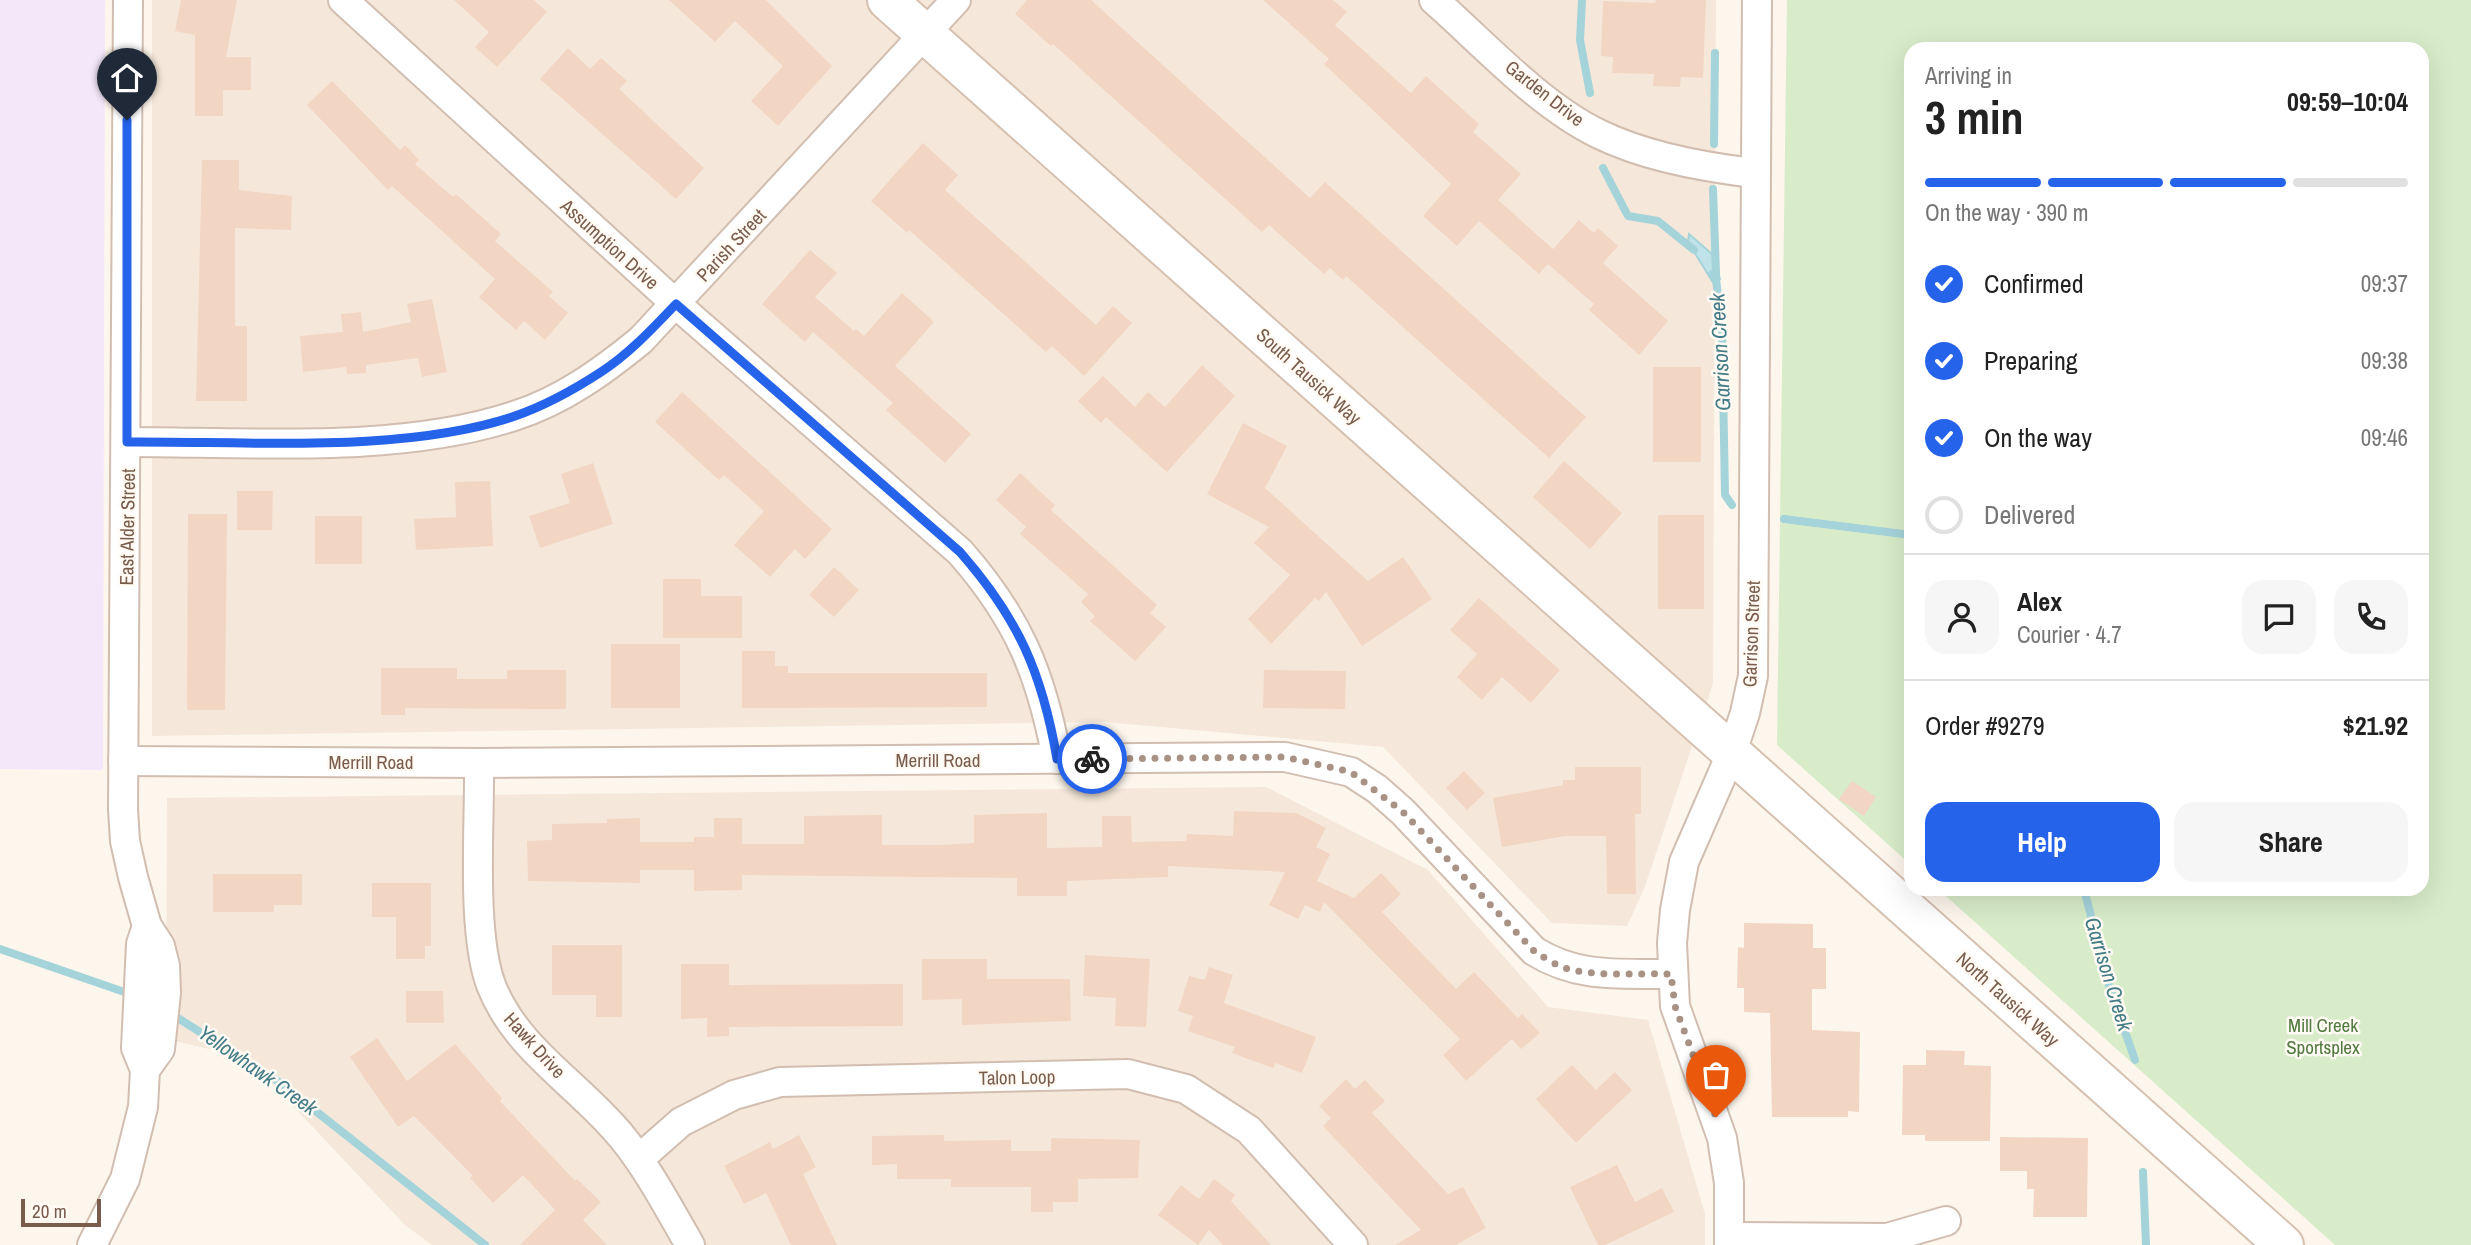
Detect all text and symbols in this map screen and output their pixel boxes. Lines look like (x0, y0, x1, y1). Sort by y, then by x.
pin (97, 48, 157, 120)
street label: Garden Drive (1500, 54, 1590, 132)
icon: home (108, 59, 146, 97)
text: Arriving in (1925, 60, 2012, 91)
text: 09:59–10:04 (2287, 84, 2408, 119)
text: 3 min (1925, 86, 2024, 148)
street label: Assumption Drive (555, 192, 665, 295)
text: On the way · 390 m (1925, 197, 2089, 228)
street label: Parish Street (690, 202, 772, 287)
icon: check (1925, 265, 1963, 303)
text: Confirmed (1984, 266, 2084, 301)
text: 09:37 (2361, 268, 2408, 299)
water label: Garrison Creek (1702, 291, 1738, 412)
street label: South Tausick Way (1251, 322, 1367, 430)
icon: check (1925, 342, 1963, 380)
text: Preparing (1984, 343, 2078, 378)
text: 09:38 (2361, 345, 2408, 376)
icon: check (1925, 419, 1963, 457)
text: On the way (1984, 420, 2092, 455)
text: 09:46 (2361, 422, 2408, 453)
street label: East Alder Street (113, 468, 141, 586)
text: Delivered (1984, 497, 2075, 532)
street label: Garrison Street (1736, 580, 1766, 688)
button: person (1925, 580, 1999, 654)
button: chat (2242, 580, 2316, 654)
button: phone (2334, 580, 2408, 654)
text: Alex (2017, 584, 2062, 619)
text: Courier · 4.7 (2017, 619, 2122, 650)
text: Order #9279 (1925, 708, 2045, 743)
text: $21.92 (2343, 708, 2408, 743)
courier (1057, 724, 1127, 794)
icon: bike (1073, 740, 1111, 778)
street label: Merrill Road (896, 747, 980, 773)
street label: Merrill Road (329, 749, 413, 775)
button: Help (1925, 802, 2160, 882)
button: Share (2174, 802, 2408, 882)
water label: Garrison Creek (2078, 913, 2140, 1036)
street label: North Tausick Way (1951, 946, 2065, 1052)
street label: Hawk Drive (498, 1006, 572, 1084)
park label: Mill Creek Sportsplex (2286, 1012, 2360, 1060)
water label: Yellowhawk Creek (192, 1018, 325, 1123)
pin (1686, 1045, 1746, 1117)
icon: bag (1697, 1056, 1735, 1094)
street label: Talon Loop (979, 1063, 1055, 1091)
scale bar (21, 1196, 102, 1228)
text: 20 m (32, 1198, 67, 1224)

